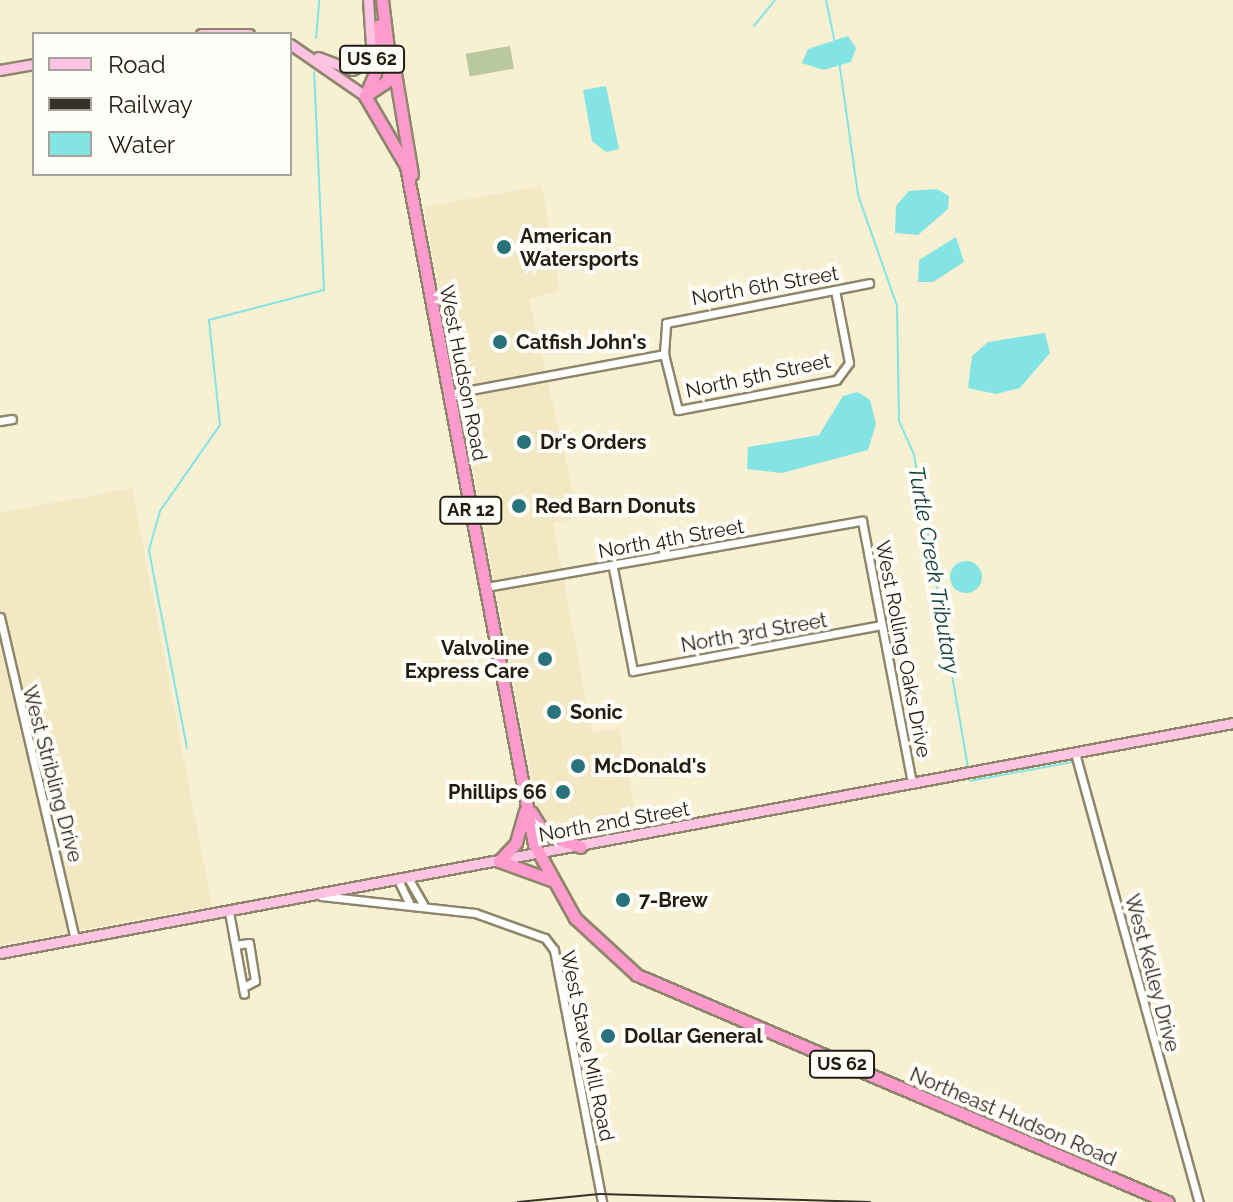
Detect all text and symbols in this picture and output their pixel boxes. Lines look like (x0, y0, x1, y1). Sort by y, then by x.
legend (32, 32, 292, 176)
road number: US 62 (338, 45, 406, 73)
text: Road (108, 50, 166, 79)
text: Railway (108, 90, 193, 119)
text: Water (108, 130, 175, 159)
place label: American Watersports (520, 224, 639, 271)
marker: American Watersports (495, 238, 513, 256)
street label: North 6th Street (690, 261, 840, 311)
street label: West Hudson Road (434, 283, 492, 463)
place label: Catfish John's (516, 330, 647, 354)
marker: Catfish John's (491, 333, 509, 351)
street label: North 5th Street (683, 349, 833, 403)
place label: Dr's Orders (540, 430, 646, 454)
marker: Dr's Orders (515, 433, 533, 451)
water label: Turtle Creek Tributary (903, 464, 965, 676)
place label: Red Barn Donuts (535, 494, 696, 518)
road number: AR 12 (439, 496, 503, 524)
marker: Red Barn Donuts (510, 497, 528, 515)
street label: North 4th Street (596, 514, 746, 564)
street label: West Rolling Oaks Drive (870, 538, 936, 760)
street label: North 3rd Street (679, 608, 829, 658)
place label: Valvoline Express Care (405, 636, 529, 683)
marker: Valvoline Express Care (536, 650, 554, 668)
street label: West Stribling Drive (17, 683, 87, 865)
place label: Sonic (570, 700, 623, 724)
marker: Sonic (545, 703, 563, 721)
place label: McDonald's (594, 754, 706, 778)
marker: McDonald's (569, 757, 587, 775)
place label: Phillips 66 (448, 780, 547, 804)
marker: Phillips 66 (554, 783, 572, 801)
street label: North 2nd Street (537, 797, 691, 847)
place label: 7-Brew (639, 888, 708, 912)
marker: 7-Brew (614, 891, 632, 909)
street label: West Kelley Drive (1119, 891, 1185, 1055)
street label: West Stave Mill Road (555, 948, 619, 1144)
place label: Dollar General (624, 1024, 763, 1048)
marker: Dollar General (599, 1027, 617, 1045)
road number: US 62 (808, 1050, 876, 1078)
street label: Northeast Hudson Road (906, 1063, 1120, 1171)

